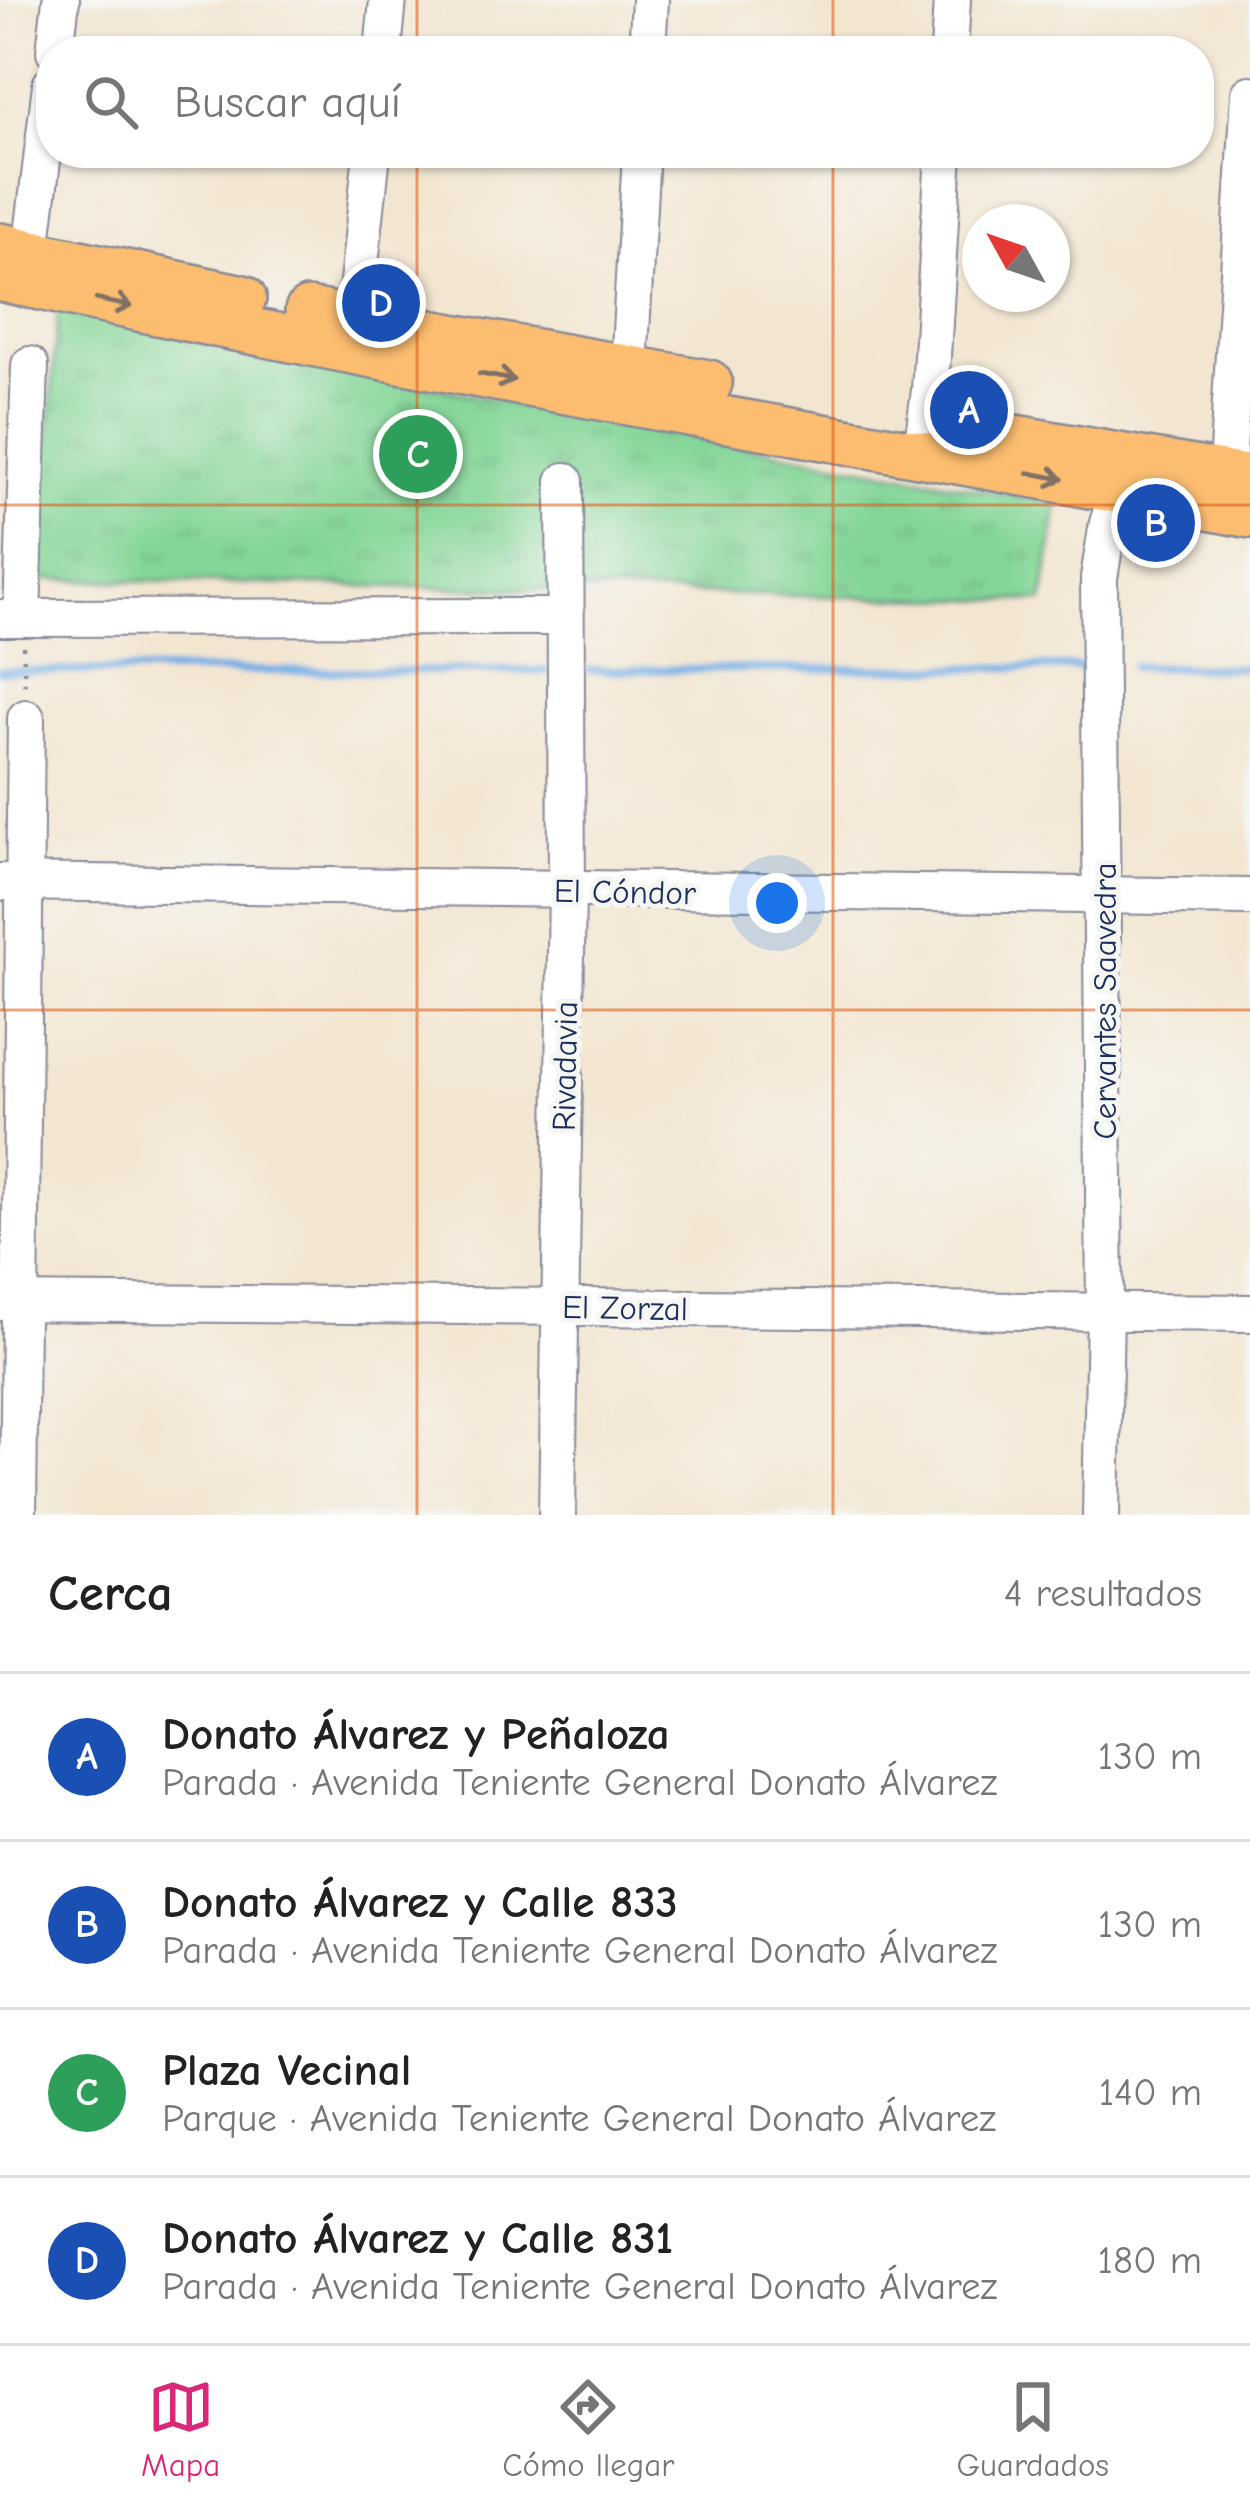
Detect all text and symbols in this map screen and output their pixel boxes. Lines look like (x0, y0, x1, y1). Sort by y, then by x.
search box (36, 36, 1214, 168)
icon: search (78, 69, 144, 135)
text: Buscar aquí (174, 76, 401, 128)
north arrow (962, 204, 1070, 312)
pin: D (342, 258, 420, 348)
one-way arrow (94, 293, 133, 315)
pin: A (930, 365, 1008, 455)
one-way arrow (477, 367, 516, 390)
pin: C (379, 409, 457, 499)
one-way arrow (1026, 466, 1065, 488)
pin: B (1117, 478, 1195, 568)
street label: Cervantes Saavedra (1086, 862, 1124, 1140)
street label: El Cóndor (554, 872, 696, 912)
your location (747, 873, 807, 933)
street label: Rivadavia (545, 1001, 585, 1131)
street label: El Zorzal (562, 1288, 688, 1328)
text: Cerca (48, 1564, 173, 1623)
text: 4 resultados (1004, 1571, 1202, 1616)
text: Donato Álvarez y Peñaloza (162, 1708, 670, 1760)
text: A (76, 1734, 98, 1779)
text: 130 m (1098, 1734, 1202, 1779)
text: Parada · Avenida Teniente General Donato Álvarez (162, 1760, 997, 1805)
text: Donato Álvarez y Calle 833 (162, 1876, 678, 1928)
text: B (75, 1902, 99, 1947)
text: 130 m (1098, 1902, 1202, 1947)
text: Parada · Avenida Teniente General Donato Álvarez (162, 1928, 997, 1973)
text: Plaza Vecinal (162, 2044, 411, 2096)
text: C (75, 2070, 99, 2115)
text: 140 m (1099, 2070, 1202, 2115)
text: Parque · Avenida Teniente General Donato Álvarez (162, 2096, 996, 2141)
text: Donato Álvarez y Calle 831 (162, 2212, 673, 2264)
text: D (75, 2238, 99, 2283)
text: 180 m (1097, 2238, 1202, 2283)
text: Parada · Avenida Teniente General Donato Álvarez (162, 2264, 997, 2309)
tab: Mapa (141, 2374, 220, 2484)
tab: Cómo llegar (502, 2374, 674, 2484)
tab: Guardados (956, 2374, 1109, 2484)

